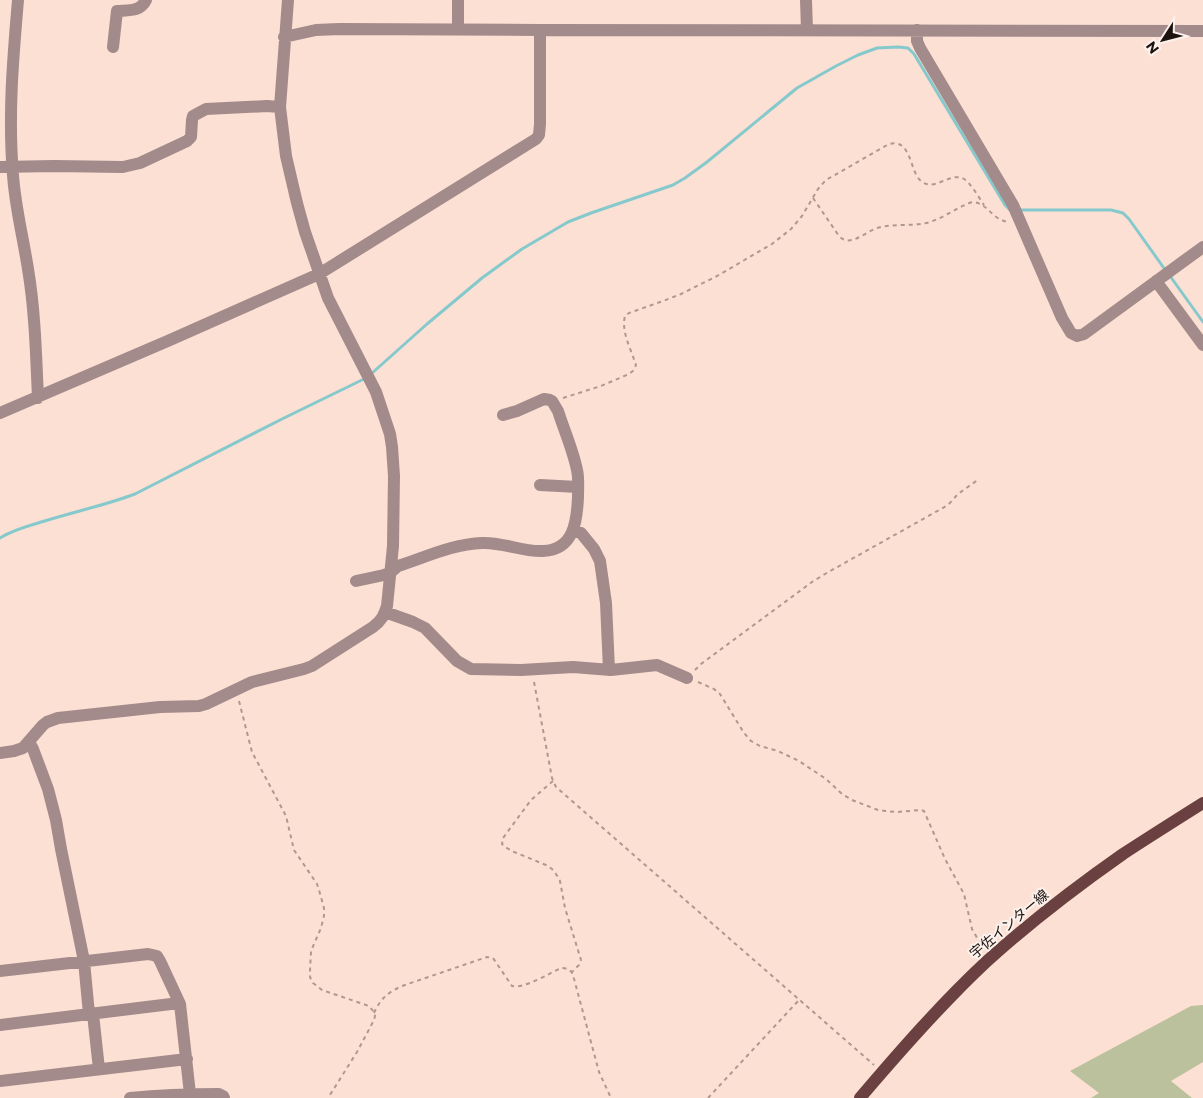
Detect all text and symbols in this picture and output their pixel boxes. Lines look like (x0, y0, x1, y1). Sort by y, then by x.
north arrow (1138, 15, 1188, 65)
text: N (1142, 38, 1163, 58)
street label: 宇佐インター線 (966, 886, 1052, 962)

